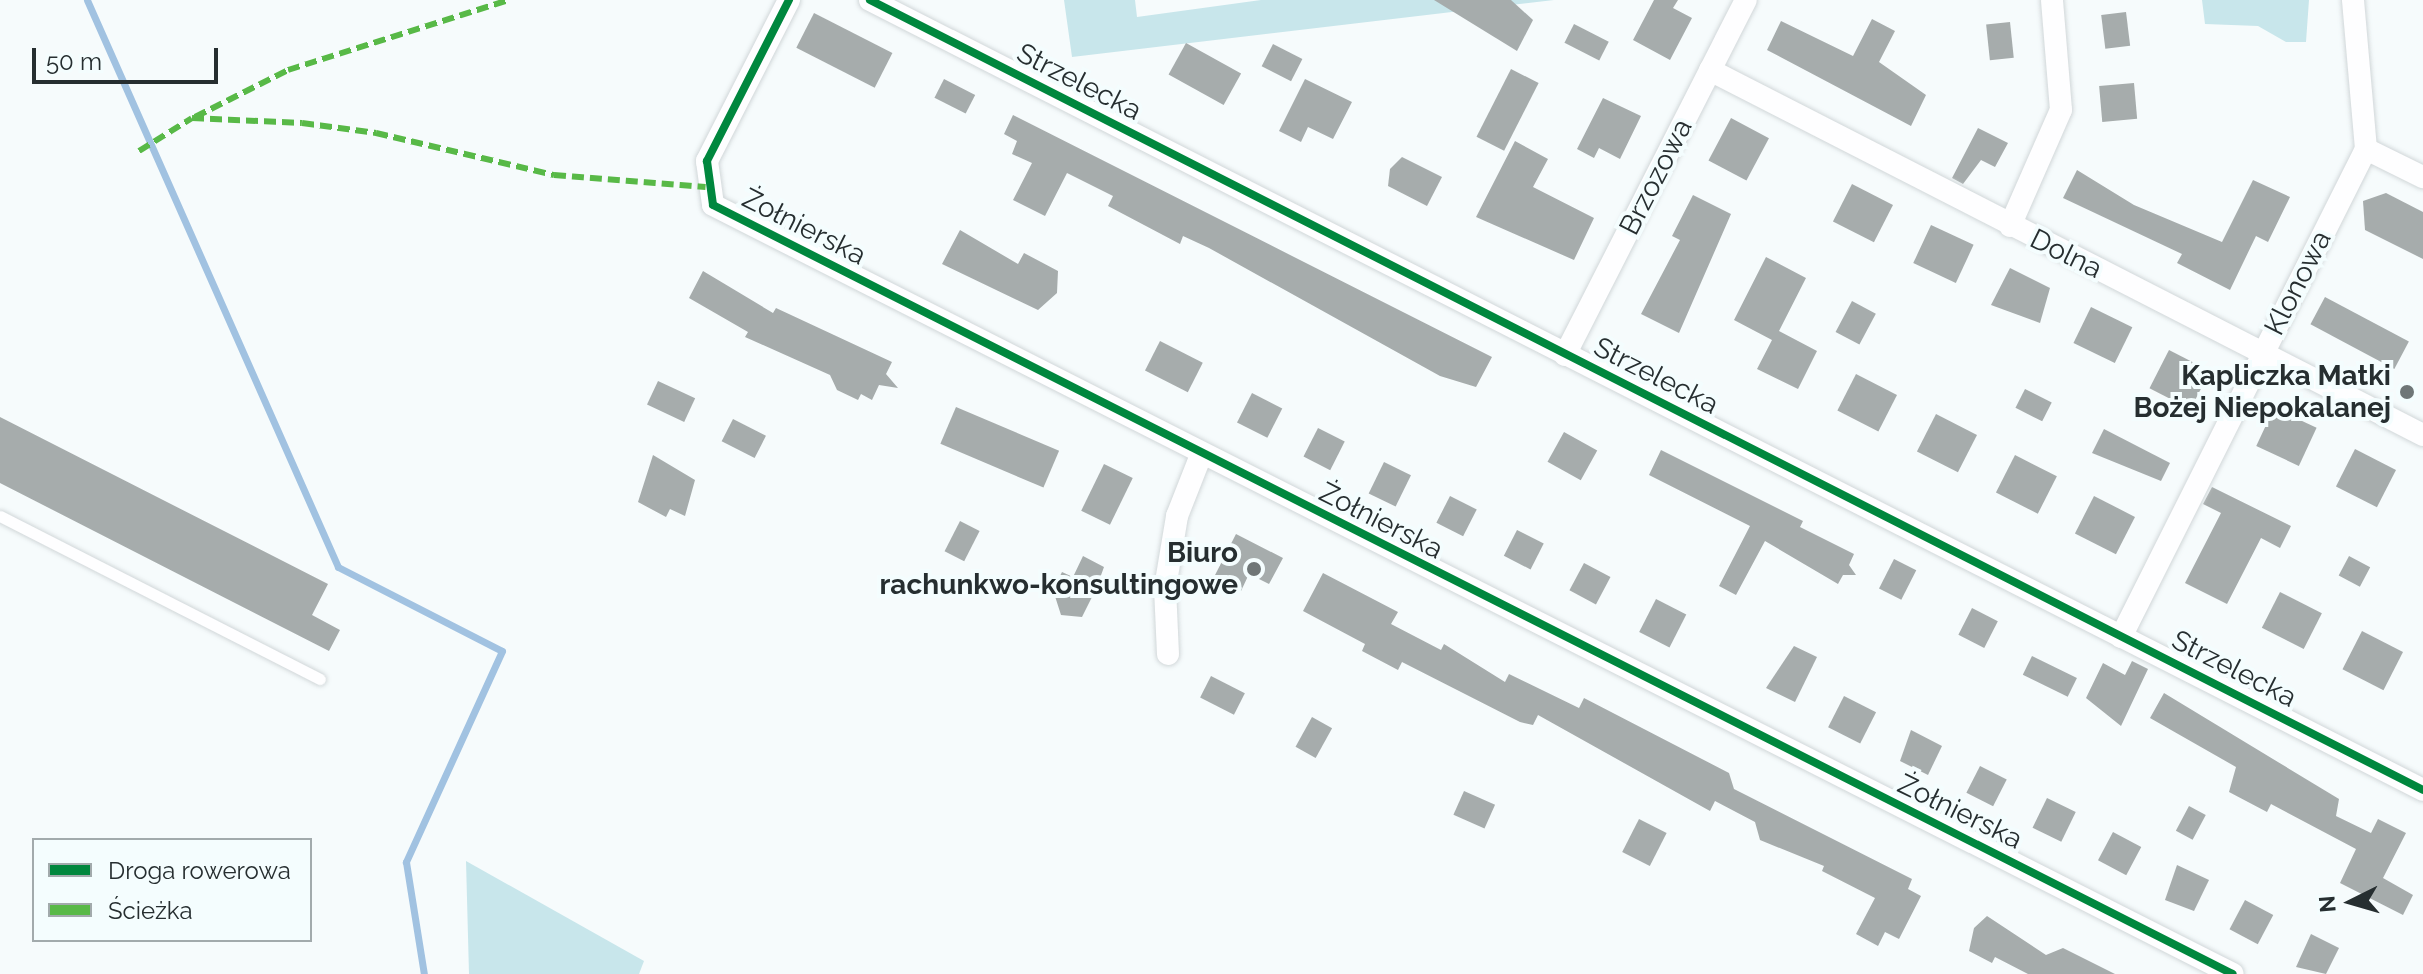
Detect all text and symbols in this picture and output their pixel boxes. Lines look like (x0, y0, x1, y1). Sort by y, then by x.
scale bar (36, 32, 222, 82)
street label: Strzelecka (1011, 36, 1147, 128)
text: 50 m (46, 47, 102, 76)
street label: Brzozowa (1613, 113, 1699, 241)
street label: Żołnierska (737, 182, 871, 272)
street label: Dolna (2025, 222, 2107, 286)
street label: Klonowa (2258, 225, 2338, 341)
street label: Strzelecka (1588, 330, 1724, 422)
place label: Kapliczka Matki Bożej Niepokalanej (2133, 359, 2391, 425)
marker: Kapliczka Matki Bożej Niepokalanej (2398, 383, 2416, 401)
street label: Żołnierska (1314, 476, 1448, 566)
place label: Biuro rachunkwo-konsultingowe (880, 536, 1238, 602)
marker: Biuro rachunkwo-konsultingowe (1245, 560, 1263, 578)
street label: Strzelecka (2166, 623, 2302, 715)
street label: Żołnierska (1892, 767, 2028, 857)
legend (32, 838, 312, 942)
text: Droga rowerowa (108, 856, 291, 885)
north arrow (2311, 862, 2391, 942)
text: N (2313, 895, 2341, 914)
text: Ścieżka (108, 896, 192, 925)

